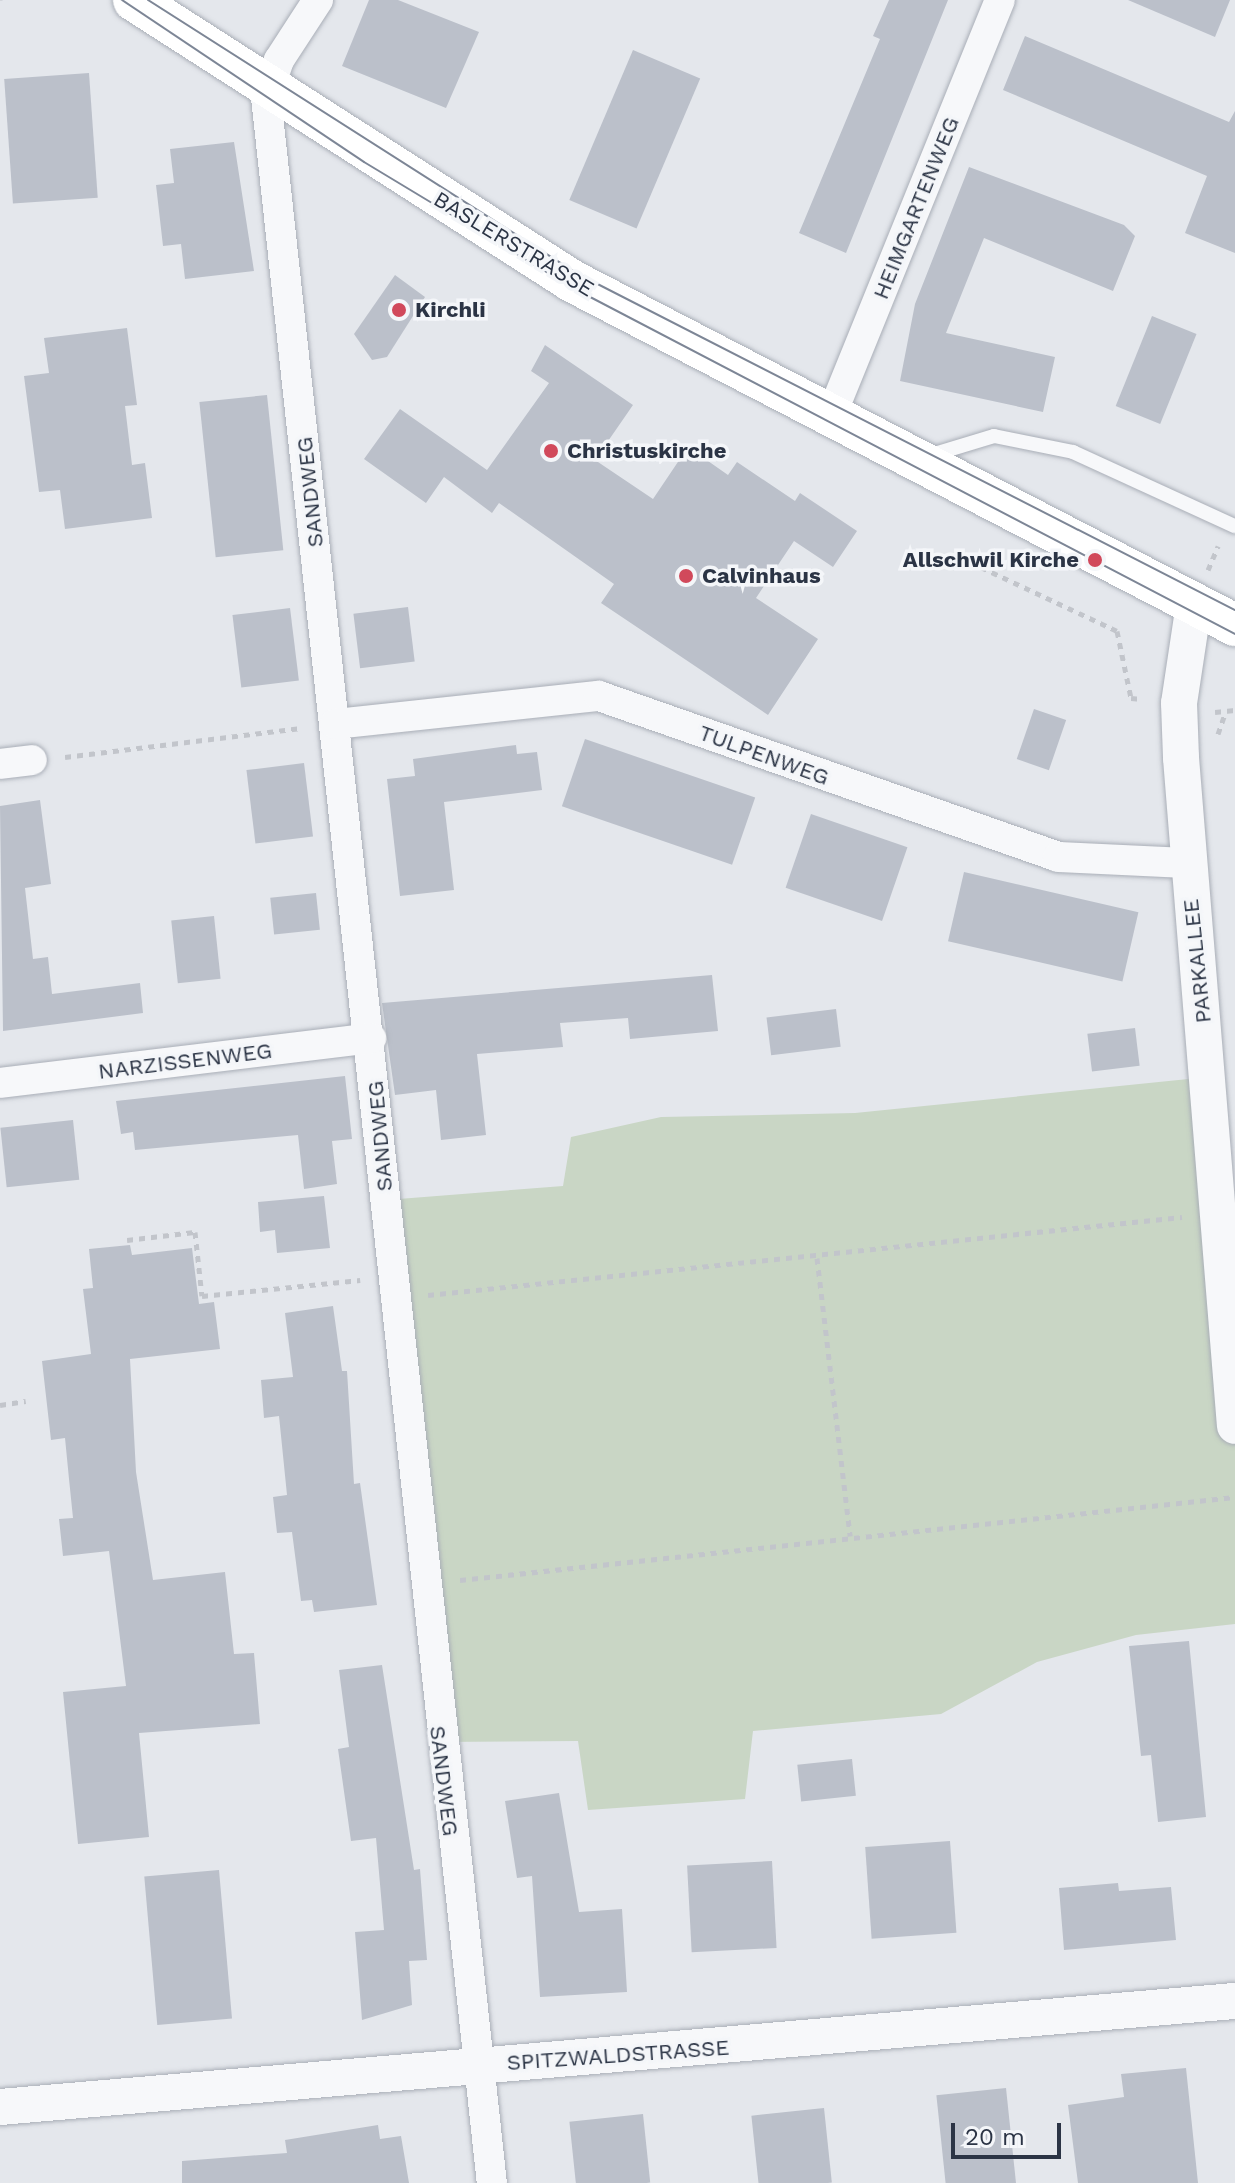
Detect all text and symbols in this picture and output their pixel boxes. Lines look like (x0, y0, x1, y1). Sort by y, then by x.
street label: HEIMGARTENWEG (867, 113, 965, 303)
street label: BASLERSTRASSE (429, 186, 599, 302)
place label: Kirchli (415, 297, 486, 323)
marker: Kirchli (390, 301, 408, 319)
street label: SANDWEG (291, 435, 329, 549)
place label: Christuskirche (567, 438, 726, 464)
marker: Christuskirche (542, 442, 560, 460)
place label: Allschwil Kirche (903, 547, 1079, 573)
marker: Allschwil Kirche (1086, 551, 1104, 569)
place label: Calvinhaus (702, 563, 821, 589)
marker: Calvinhaus (677, 567, 695, 585)
street label: TULPENWEG (695, 719, 833, 791)
street label: PARKALLEE (1177, 898, 1217, 1024)
street label: NARZISSENWEG (97, 1037, 273, 1085)
street label: SANDWEG (362, 1080, 398, 1192)
street label: SANDWEG (424, 1724, 464, 1838)
street label: SPITZWALDSTRASSE (506, 2034, 730, 2076)
scale bar (955, 2107, 1065, 2157)
text: 20 m (965, 2123, 1025, 2151)

